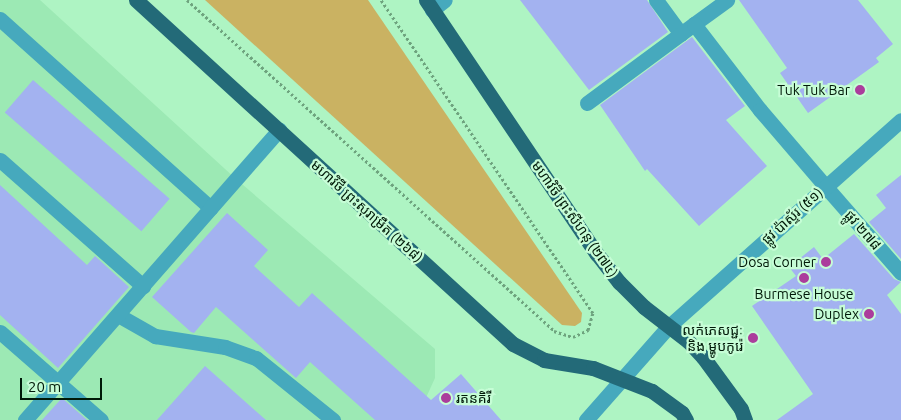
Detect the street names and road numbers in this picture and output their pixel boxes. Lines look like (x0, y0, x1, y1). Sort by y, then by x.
street label: មហាវិថី ព្រះសុរាម្រឹត (២៦៨) (308, 156, 426, 266)
street label: មហាវិថី ព្រះសីហនុ (២៧៤) (529, 158, 621, 280)
street label: ផ្លូវ ប៉ាស្ទ័រ (៥១) (758, 184, 826, 248)
street label: ផ្លូវ ២៧៨ (841, 207, 885, 253)

